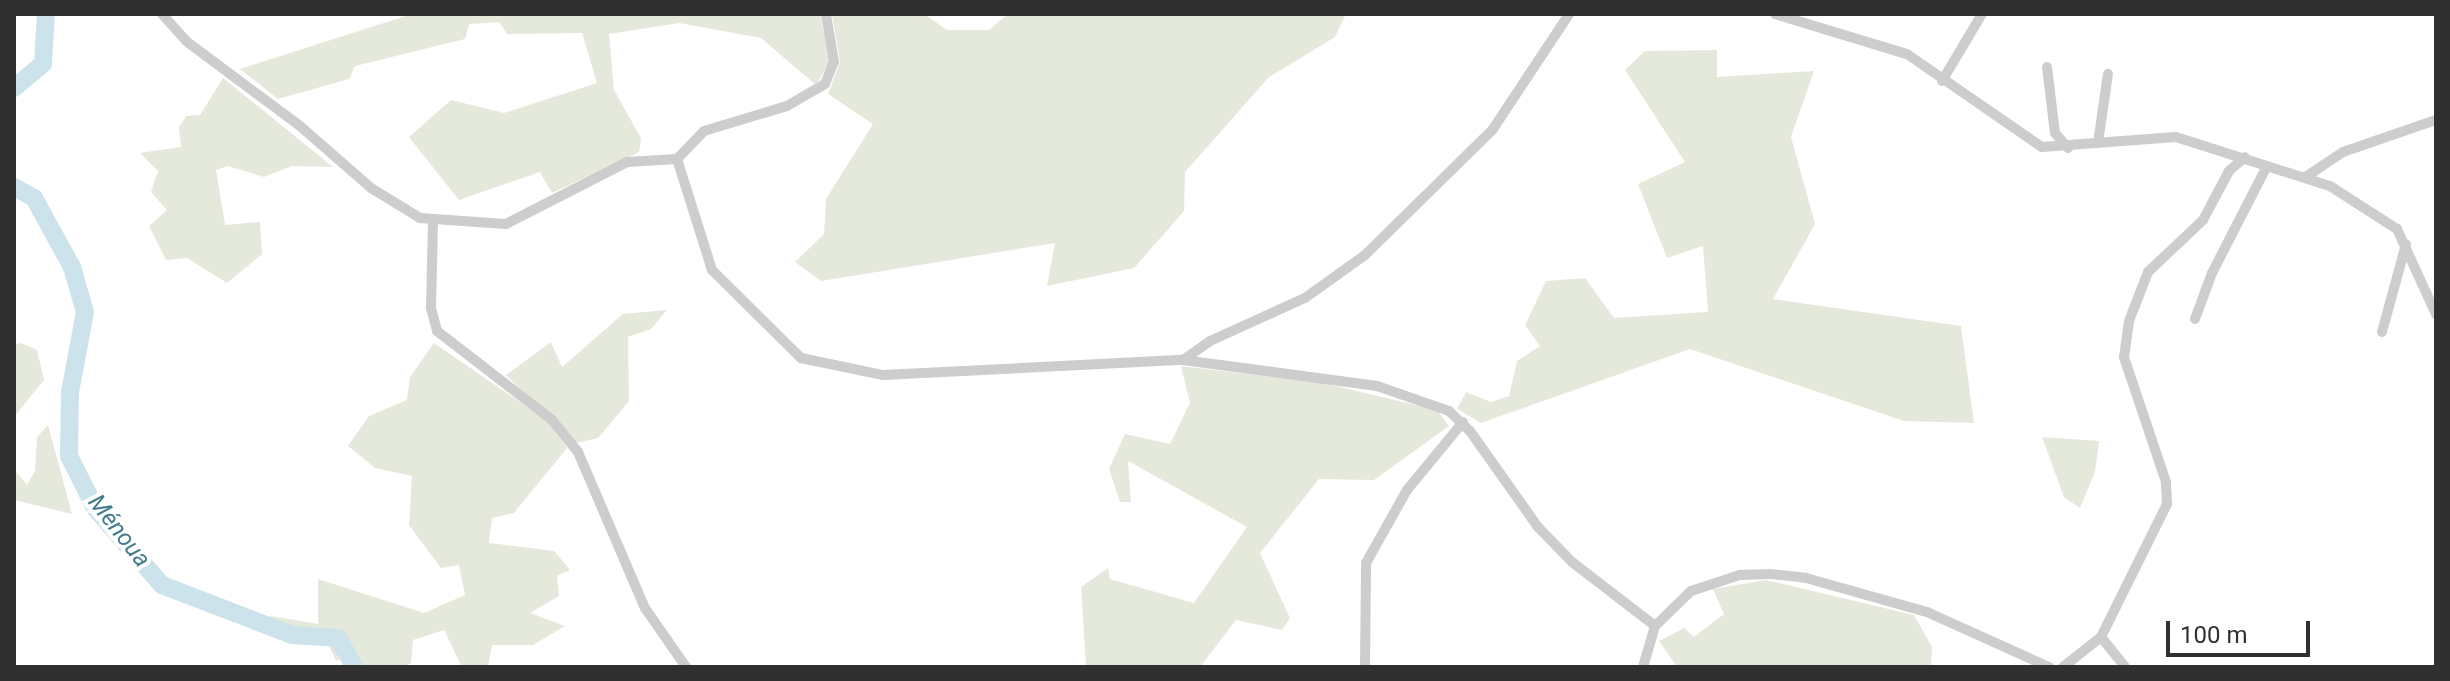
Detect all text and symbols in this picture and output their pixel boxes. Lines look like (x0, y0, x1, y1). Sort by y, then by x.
water label: Ménoua (82, 489, 156, 573)
scale bar (2170, 605, 2314, 655)
text: 100 m (2180, 621, 2247, 649)

